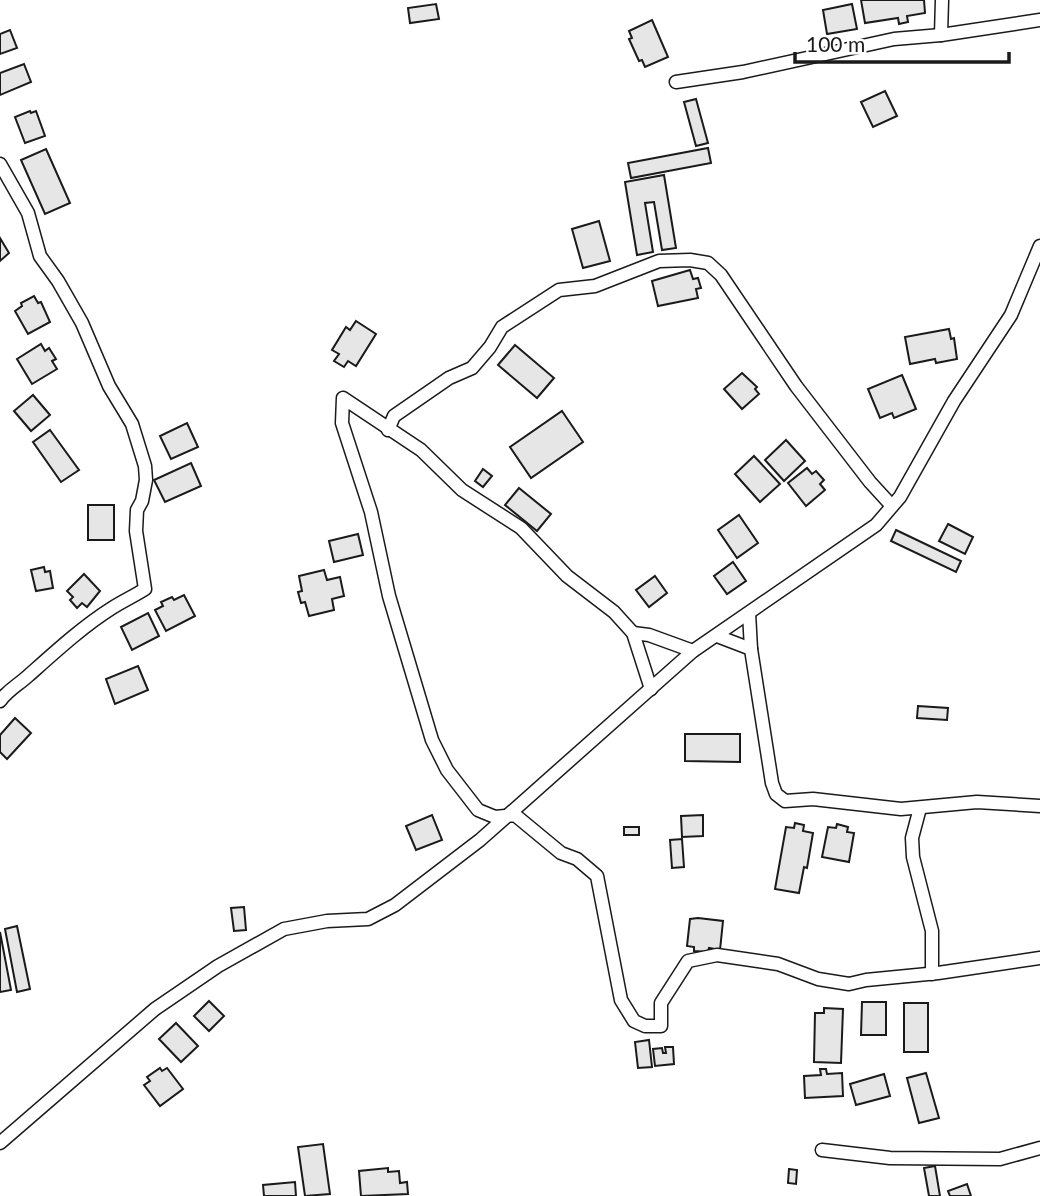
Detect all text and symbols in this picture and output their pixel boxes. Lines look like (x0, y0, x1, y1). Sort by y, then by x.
scale bar (795, 21, 1009, 65)
text: 100 m (806, 31, 865, 56)

